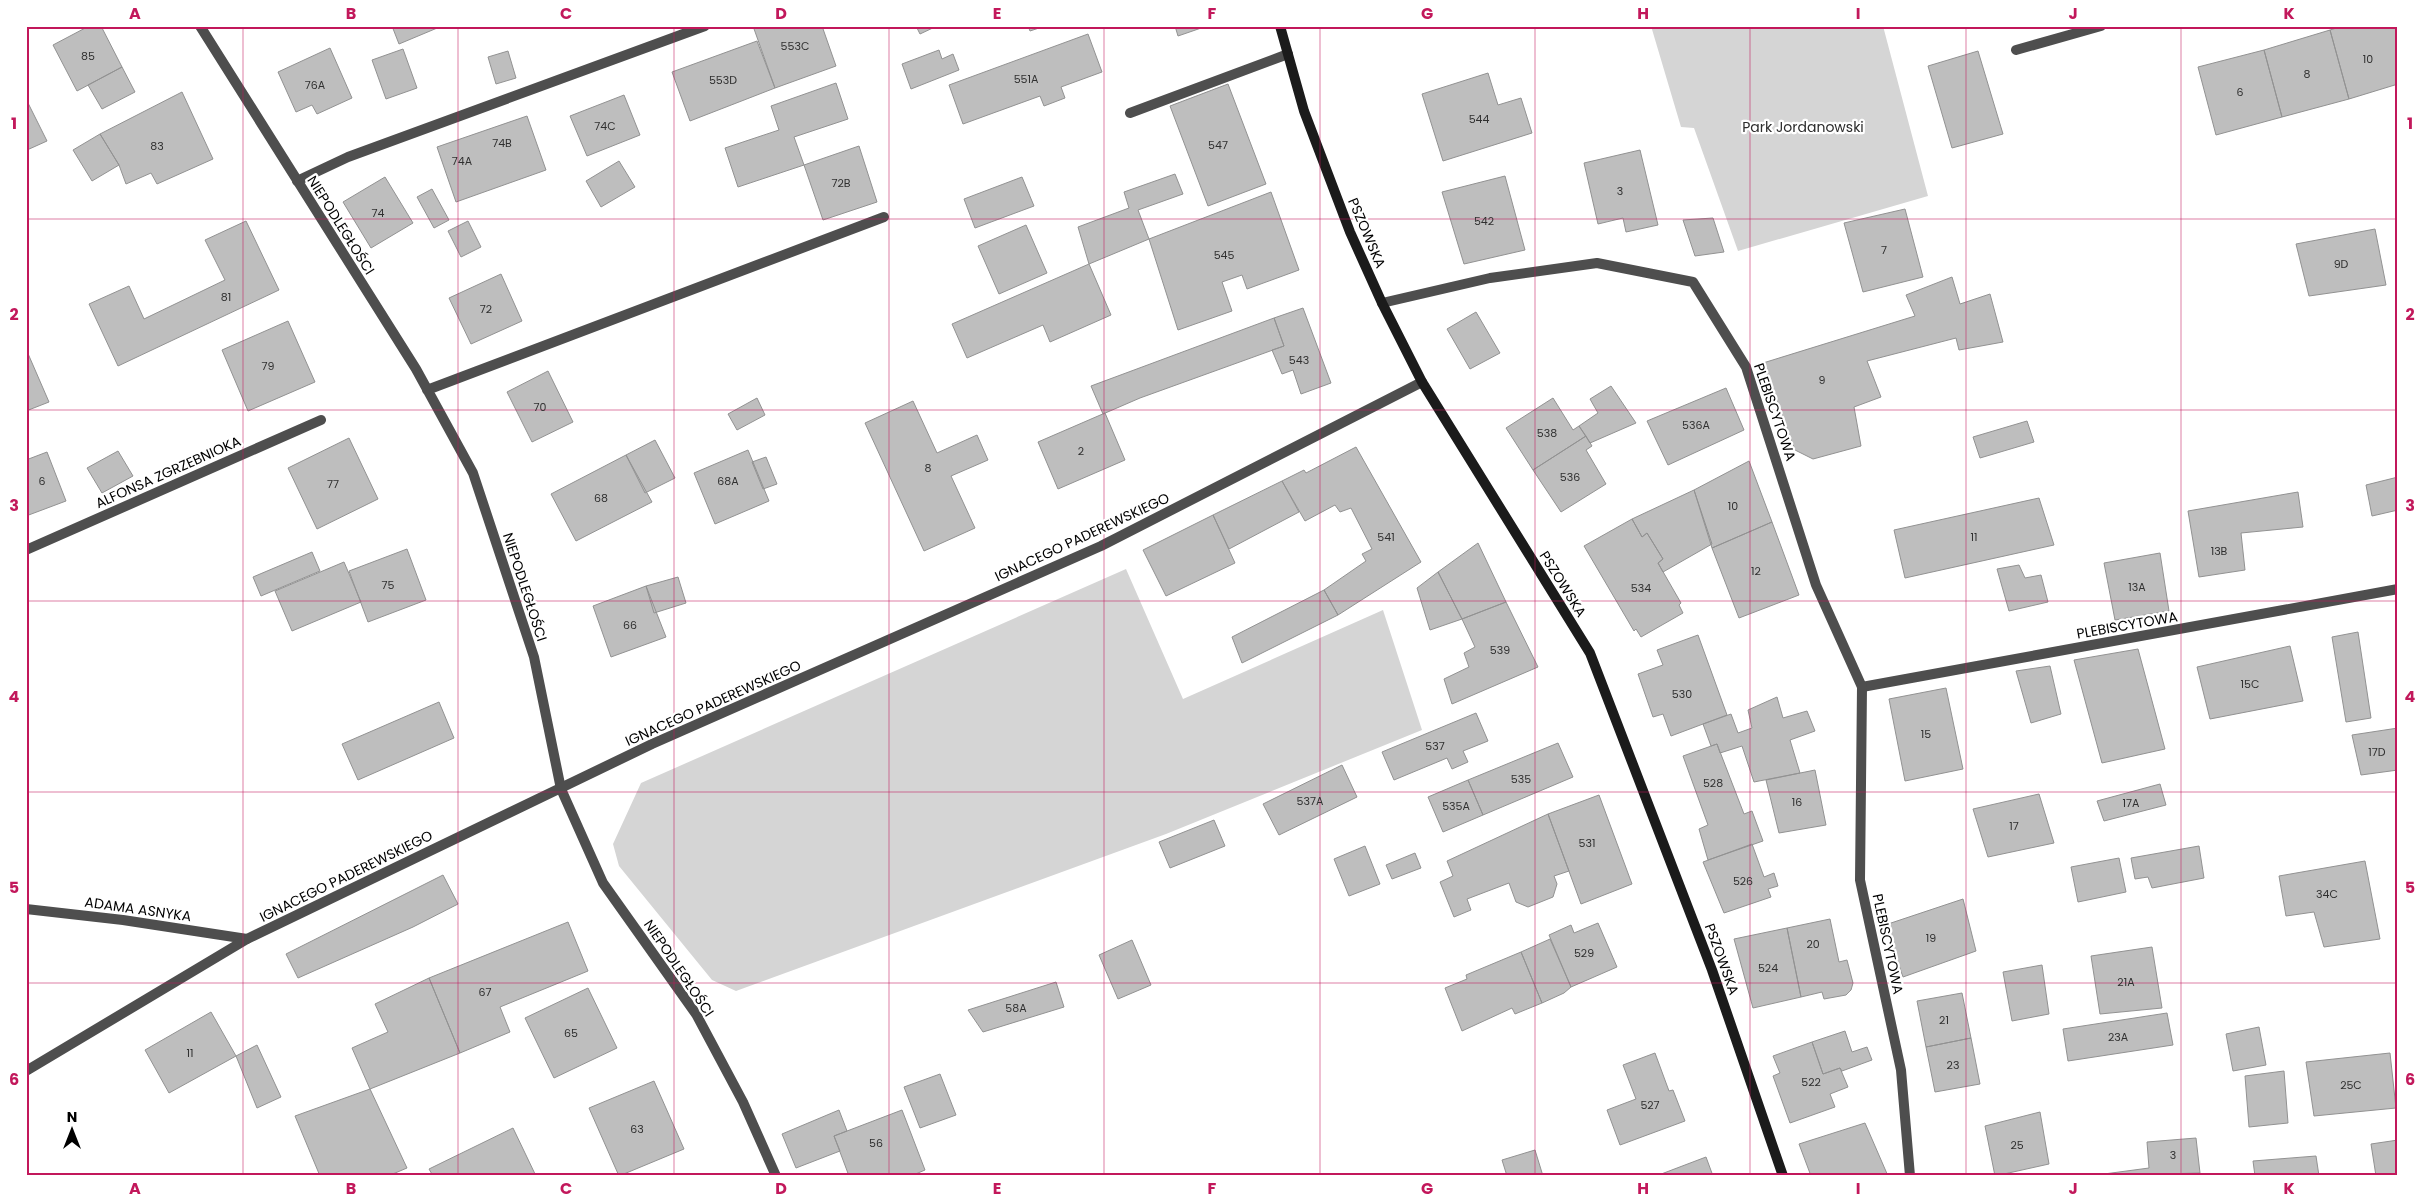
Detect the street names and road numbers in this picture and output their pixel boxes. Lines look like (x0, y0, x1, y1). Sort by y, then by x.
street label: NIEPODLEGŁOŚCI (303, 172, 379, 278)
street label: PSZOWSKA (1343, 195, 1391, 271)
street label: PLEBISCYTOWA (1749, 360, 1801, 464)
street label: ALFONSA ZGRZEBNIOKA (92, 431, 244, 513)
street label: IGNACEGO PADEREWSKIEGO (992, 488, 1172, 586)
street label: NIEPODLEGŁOŚCI (498, 530, 552, 644)
street label: PSZOWSKA (1535, 547, 1591, 621)
street label: PLEBISCYTOWA (2075, 606, 2179, 644)
street label: IGNACEGO PADEREWSKIEGO (622, 655, 804, 751)
street label: IGNACEGO PADEREWSKIEGO (256, 825, 436, 927)
street label: ADAMA ASNYKA (83, 892, 193, 926)
street label: PLEBISCYTOWA (1868, 892, 1908, 996)
street label: NIEPODLEGŁOŚCI (639, 915, 719, 1021)
street label: PSZOWSKA (1700, 921, 1744, 997)

